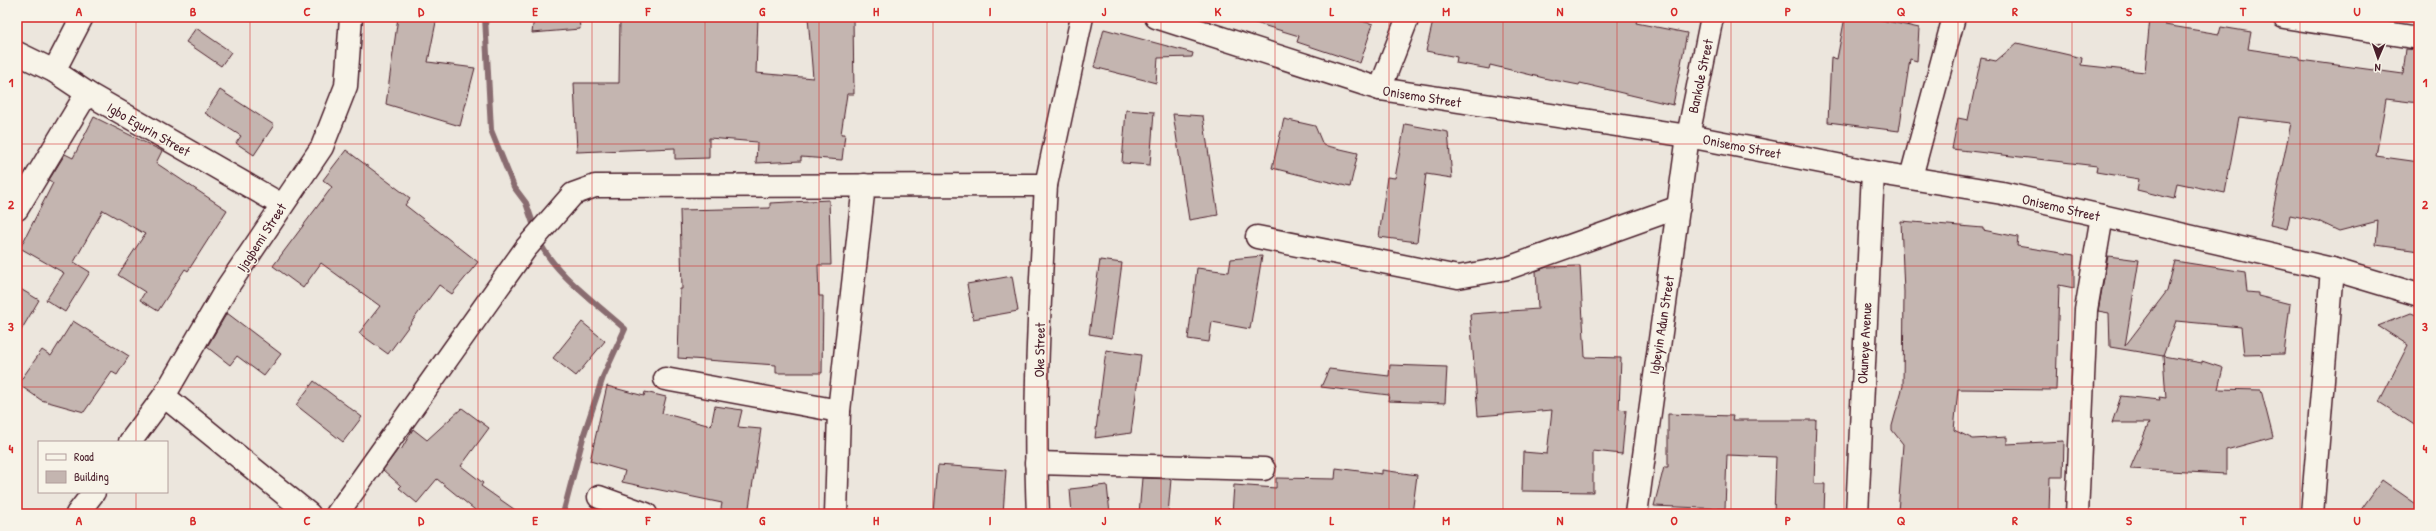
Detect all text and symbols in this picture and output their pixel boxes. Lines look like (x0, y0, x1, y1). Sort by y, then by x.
text: A (76, 2, 83, 20)
text: B (190, 2, 197, 20)
text: C (303, 2, 311, 20)
text: D (418, 2, 425, 20)
text: E (532, 2, 538, 20)
text: F (645, 2, 652, 20)
text: G (759, 2, 766, 20)
text: H (873, 2, 879, 20)
text: I (988, 2, 992, 20)
text: J (1102, 2, 1107, 20)
text: K (1215, 2, 1222, 20)
text: L (1330, 2, 1335, 20)
text: M (1442, 2, 1450, 20)
text: N (1557, 2, 1564, 20)
text: O (1670, 2, 1678, 20)
text: P (1785, 2, 1791, 20)
text: Q (1897, 2, 1906, 20)
text: R (2012, 2, 2018, 20)
text: S (2126, 2, 2132, 20)
text: T (2239, 2, 2247, 20)
text: U (2353, 2, 2361, 20)
street label: Bankole Street (1683, 37, 1717, 115)
north arrow (2358, 38, 2398, 78)
text: N (2374, 61, 2381, 75)
text: 1 (9, 73, 14, 91)
text: 1 (2423, 73, 2428, 91)
street label: Onisemo Street (1381, 80, 1463, 112)
street label: Igbo Egurin Street (104, 98, 194, 161)
street label: Onisemo Street (1701, 129, 1783, 163)
street label: Onisemo Street (2020, 189, 2102, 225)
text: 2 (8, 195, 15, 213)
text: 2 (2422, 195, 2429, 213)
street label: Ijagbemi Street (232, 199, 291, 275)
street label: Igbeyin Adun Street (1644, 274, 1679, 376)
street label: Okuneye Avenue (1852, 301, 1877, 384)
text: 3 (8, 317, 14, 335)
text: 3 (2422, 317, 2428, 335)
street label: Oke Street (1029, 322, 1049, 378)
text: 4 (9, 439, 14, 457)
text: 4 (2423, 439, 2428, 457)
legend (38, 441, 168, 493)
text: Road (74, 448, 94, 465)
text: Building (74, 468, 109, 485)
text: A (76, 511, 83, 529)
text: B (190, 511, 197, 529)
text: C (303, 511, 311, 529)
text: D (418, 511, 425, 529)
text: E (532, 511, 538, 529)
text: F (645, 511, 652, 529)
text: G (759, 511, 766, 529)
text: H (873, 511, 879, 529)
text: I (988, 511, 992, 529)
text: J (1102, 511, 1107, 529)
text: K (1215, 511, 1222, 529)
text: L (1330, 511, 1335, 529)
text: M (1442, 511, 1450, 529)
text: N (1557, 511, 1564, 529)
text: O (1670, 511, 1678, 529)
text: P (1785, 511, 1791, 529)
text: Q (1897, 511, 1906, 529)
text: R (2012, 511, 2018, 529)
text: S (2126, 511, 2132, 529)
text: T (2239, 511, 2247, 529)
text: U (2353, 511, 2361, 529)

